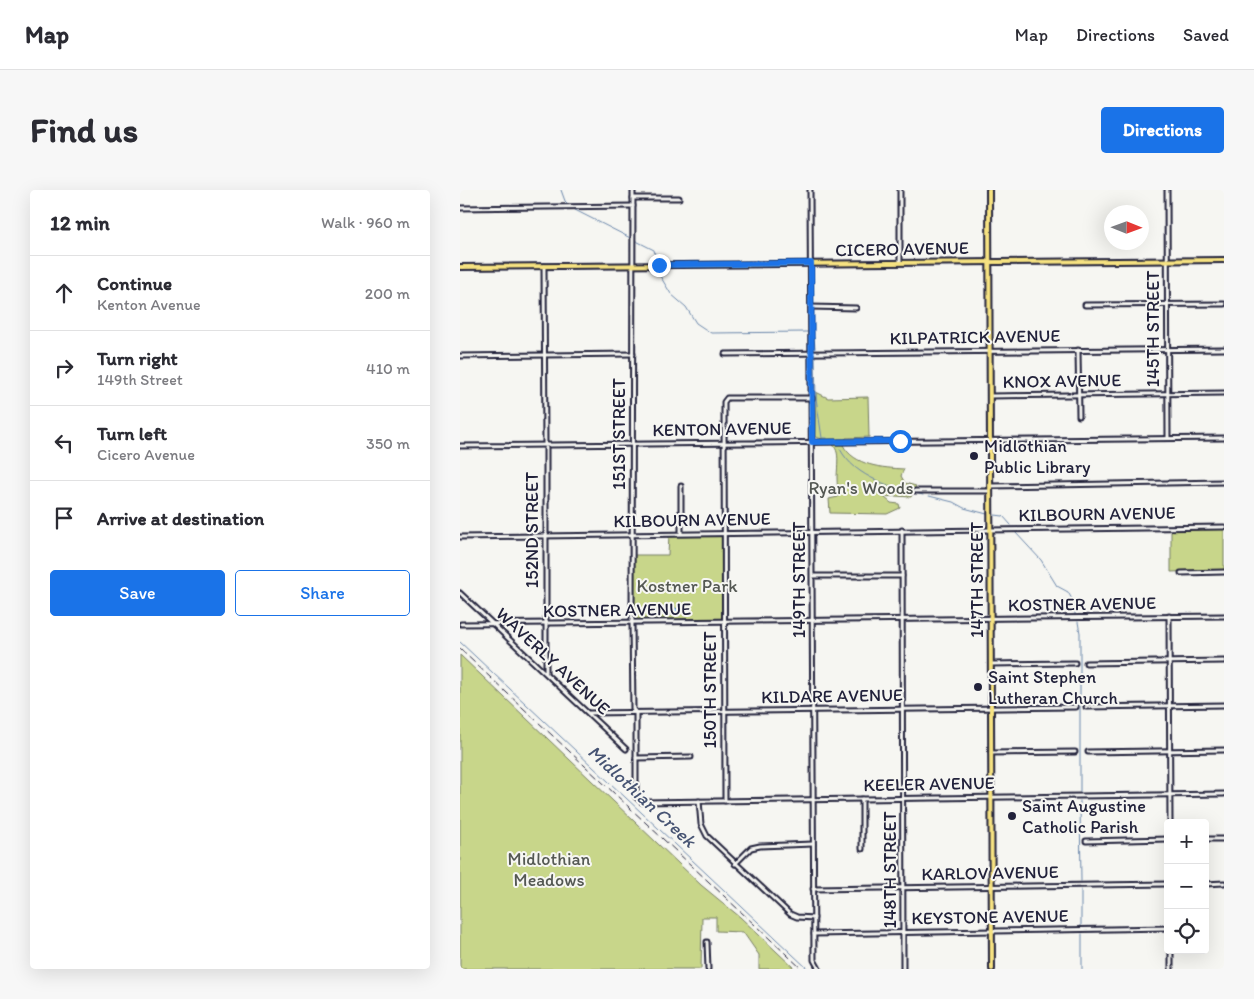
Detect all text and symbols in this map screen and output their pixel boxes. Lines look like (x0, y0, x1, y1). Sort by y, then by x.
text: Map (25, 20, 69, 49)
text: Map (1015, 24, 1048, 46)
text: Directions (1076, 24, 1155, 46)
text: Saved (1183, 24, 1229, 46)
button: Directions (1101, 107, 1224, 153)
text: Find us (30, 109, 138, 151)
north arrow (1104, 205, 1149, 250)
text: 12 min (50, 210, 110, 235)
text: Walk · 960 m (321, 213, 410, 232)
street label: CICERO AVENUE (835, 237, 969, 261)
route end (648, 254, 671, 277)
street label: 145TH STREET (1142, 271, 1164, 387)
text: Continue (97, 272, 172, 295)
icon: ahead (50, 279, 78, 307)
text: 200 m (365, 284, 410, 303)
text: Kenton Avenue (97, 295, 201, 314)
street label: KILPATRICK AVENUE (889, 325, 1061, 349)
text: Turn right (97, 347, 178, 370)
icon: right (50, 354, 78, 382)
text: 410 m (366, 359, 410, 378)
street label: KNOX AVENUE (1003, 369, 1121, 393)
text: 149th Street (97, 370, 183, 389)
street label: 151ST STREET (608, 378, 630, 490)
street label: KENTON AVENUE (652, 417, 792, 441)
text: Turn left (97, 422, 167, 445)
icon: left (50, 429, 78, 457)
route start (889, 430, 912, 453)
text: 350 m (366, 434, 410, 453)
place label: Midlothian Public Library (984, 435, 1091, 478)
text: Cicero Avenue (97, 445, 195, 464)
marker: Midlothian Public Library (968, 450, 980, 462)
street label: 152ND STREET (521, 472, 543, 588)
park label: Ryan's Woods (808, 477, 914, 499)
street label: KILBOURN AVENUE (1018, 502, 1176, 526)
icon: arrive (50, 504, 78, 532)
text: Arrive at destination (97, 507, 264, 530)
street label: KILBOURN AVENUE (613, 508, 771, 532)
street label: 149TH STREET (788, 522, 810, 638)
street label: 147TH STREET (966, 522, 988, 638)
button: Save (50, 570, 225, 616)
button: Share (235, 570, 410, 616)
park label: Kostner Park (636, 575, 738, 597)
street label: KOSTNER AVENUE (1008, 592, 1156, 616)
street label: KOSTNER AVENUE (543, 598, 691, 622)
street label: WAVERLY AVENUE (491, 602, 615, 720)
street label: 150TH STREET (699, 632, 721, 748)
place label: Saint Stephen Lutheran Church (988, 666, 1118, 709)
marker: Saint Stephen Lutheran Church (972, 681, 984, 693)
street label: KILDARE AVENUE (761, 684, 903, 708)
water label: Midlothian Creek (583, 740, 702, 853)
street label: KEELER AVENUE (863, 772, 995, 796)
place label: Saint Augustine Catholic Parish (1022, 795, 1146, 838)
marker: Saint Augustine Catholic Parish (1006, 810, 1018, 822)
street label: 148TH STREET (879, 811, 901, 929)
map controls (1164, 819, 1209, 954)
button: + (1164, 819, 1209, 864)
park label: Midlothian Meadows (508, 848, 591, 891)
street label: KARLOV AVENUE (921, 861, 1059, 885)
button: − (1164, 864, 1209, 909)
street label: KEYSTONE AVENUE (911, 905, 1069, 929)
button: locate (1164, 909, 1209, 954)

